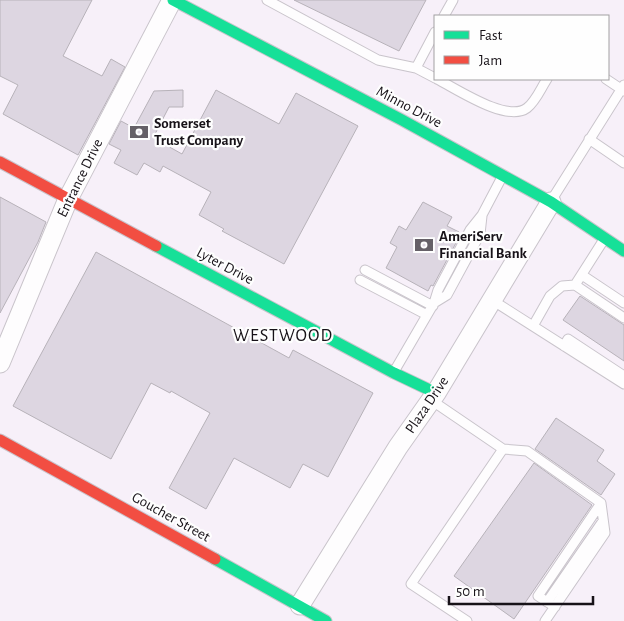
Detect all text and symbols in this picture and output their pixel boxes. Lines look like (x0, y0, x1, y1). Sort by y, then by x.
legend (434, 15, 609, 80)
text: Fast (479, 28, 503, 43)
text: Jam (479, 53, 502, 68)
street label: Minno Drive (374, 84, 444, 131)
place label: Somerset Trust Company (154, 116, 243, 148)
bank icon: Somerset Trust Company (128, 121, 150, 143)
street label: Entrance Drive (55, 136, 105, 220)
place label: AmeriServ Financial Bank (439, 229, 528, 261)
bank icon: AmeriServ Financial Bank (413, 234, 435, 256)
street label: Lyter Drive (194, 245, 256, 287)
district label: WESTWOOD (233, 327, 333, 345)
street label: Plaza Drive (403, 374, 451, 436)
street label: Goucher Street (129, 489, 213, 545)
scale bar (449, 574, 593, 606)
text: 50 m (456, 584, 485, 599)

